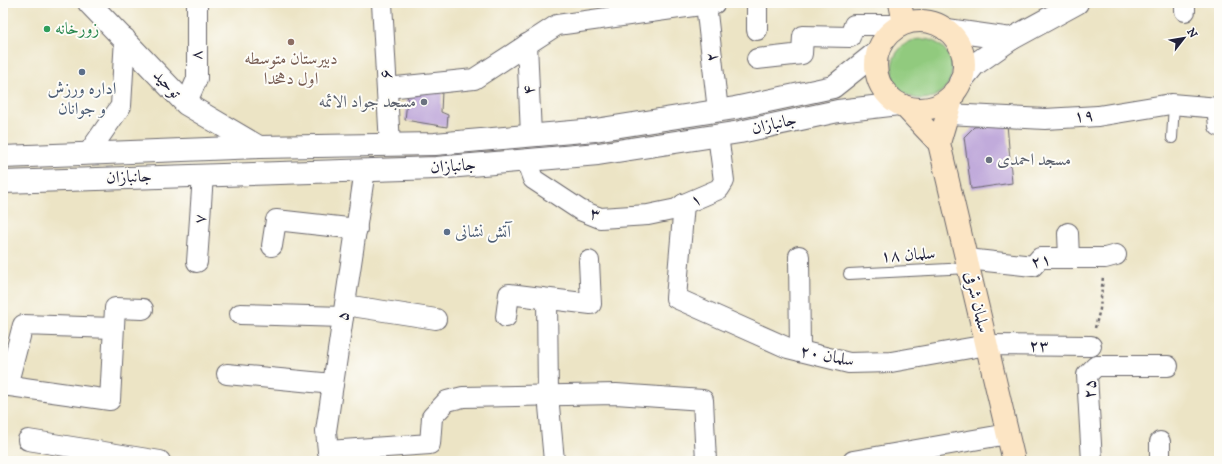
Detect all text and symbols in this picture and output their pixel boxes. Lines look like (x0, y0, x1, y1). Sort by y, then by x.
place label: زورخانه (55, 18, 99, 40)
north arrow (1164, 18, 1204, 58)
marker: زورخانه (42, 24, 52, 34)
text: N (1183, 26, 1200, 41)
marker: دبیرستان متوسطه اول دهخدا (286, 37, 296, 47)
place label: دبیرستان متوسطه اول دهخدا (244, 48, 338, 90)
street label: ۸ (186, 50, 208, 60)
street label: ۲ (701, 51, 723, 63)
street label: توحید (148, 65, 187, 104)
marker: اداره ورزش و جوانان (77, 67, 87, 77)
street label: ۶ (375, 68, 397, 80)
place label: اداره ورزش و جوانان (48, 78, 117, 120)
street label: ۴ (518, 84, 540, 96)
place label: مسجد جواد الائمه (319, 91, 416, 113)
marker: مسجد جواد الائمه (419, 97, 429, 107)
street label: ۱۹ (1073, 104, 1095, 128)
street label: جانبازان (749, 108, 799, 140)
place label: مسجد احمدی (997, 149, 1071, 171)
street label: جانبازان (429, 153, 477, 179)
marker: مسجد احمدی (984, 155, 994, 165)
street label: جانبازان (106, 165, 152, 189)
street label: ۱ (687, 188, 705, 212)
street label: ۳ (588, 202, 602, 226)
street label: ۷ (189, 213, 211, 225)
place label: آتش نشانی (455, 221, 513, 243)
marker: آتش نشانی (442, 227, 452, 237)
street label: سلمان ۱۸ (880, 243, 936, 267)
street label: ۲۱ (1029, 248, 1053, 274)
street label: سلمان شرقی (959, 269, 995, 335)
street label: ۵ (331, 309, 355, 323)
street label: ۲۳ (1029, 335, 1049, 357)
street label: سلمان ۲۰ (798, 340, 856, 372)
street label: ۲۵ (1078, 378, 1102, 400)

